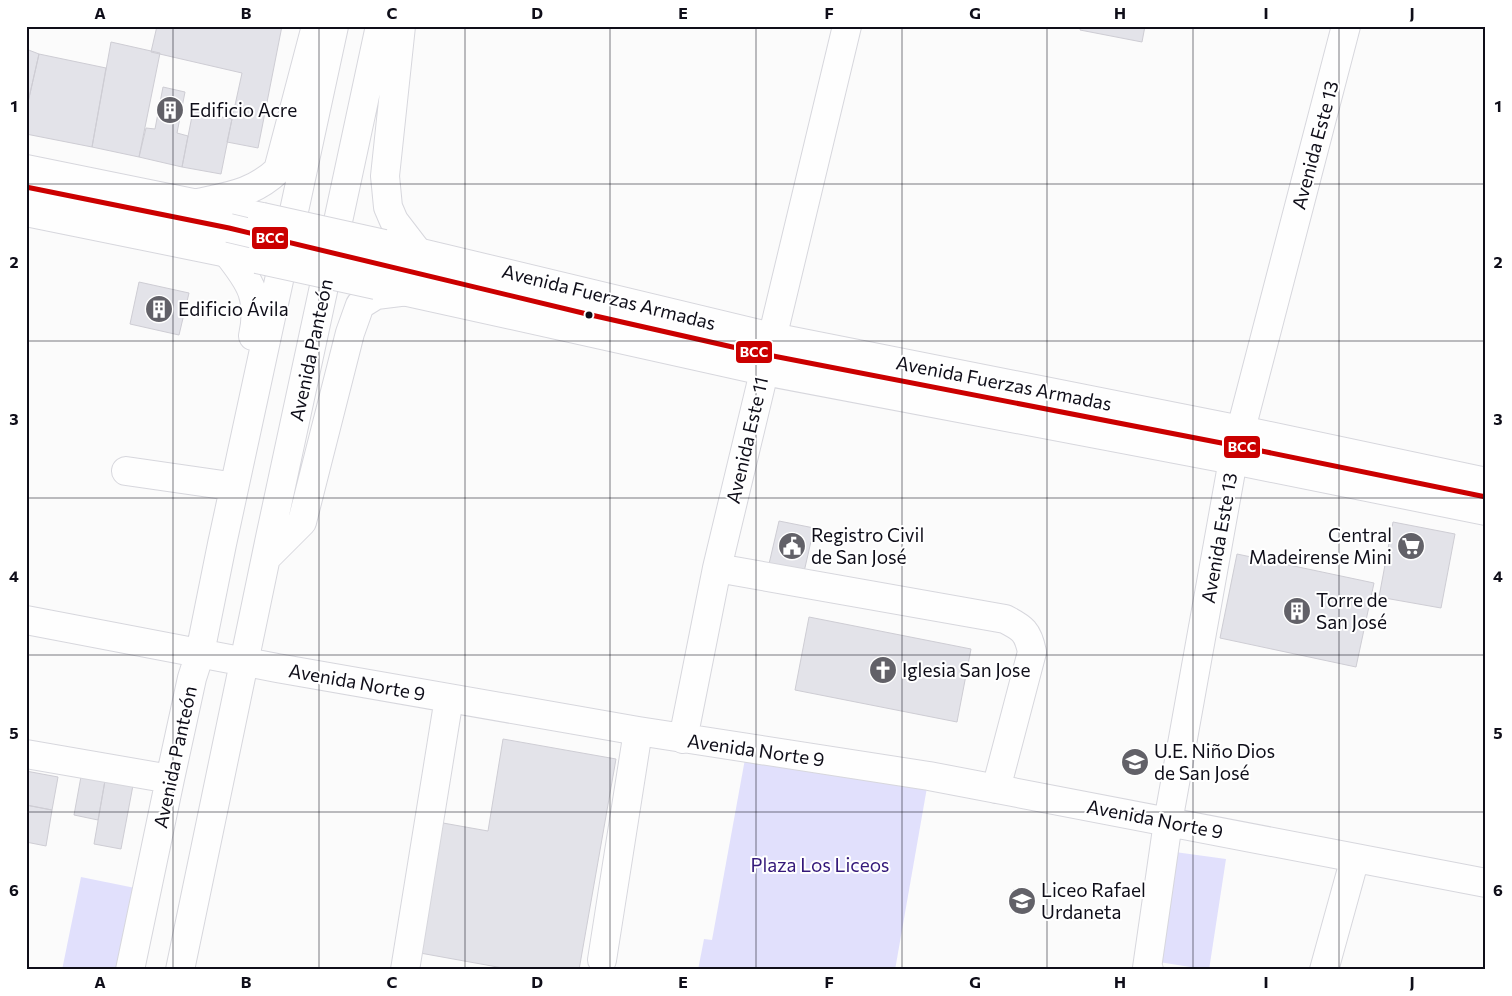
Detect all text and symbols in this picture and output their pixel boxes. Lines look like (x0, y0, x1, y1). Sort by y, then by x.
text: A (94, 3, 106, 22)
text: B (241, 3, 252, 22)
text: C (387, 3, 398, 22)
text: D (531, 3, 543, 22)
text: E (678, 3, 688, 22)
text: F (824, 3, 834, 22)
text: G (969, 3, 981, 22)
text: H (1114, 3, 1126, 22)
text: I (1263, 3, 1269, 22)
text: J (1409, 3, 1415, 22)
street label: Avenida Este 13 (1286, 78, 1343, 212)
building icon: Edificio Acre (155, 95, 185, 125)
text: 1 (10, 96, 18, 115)
text: 1 (1494, 96, 1502, 115)
place label: Edificio Acre (189, 98, 297, 121)
line badge: BCC (251, 226, 289, 250)
text: BCC (256, 229, 284, 246)
text: 2 (9, 252, 19, 271)
text: 2 (1493, 252, 1503, 271)
street label: Avenida Fuerzas Armadas (500, 259, 718, 334)
street label: Avenida Panteón (284, 277, 337, 423)
building icon: Edificio Ávila (144, 294, 174, 324)
place label: Edificio Ávila (178, 297, 289, 320)
unlabelled marker (584, 310, 594, 320)
line badge: BCC (735, 340, 773, 364)
text: BCC (740, 343, 768, 360)
street label: Avenida Fuerzas Armadas (894, 350, 1114, 415)
street label: Avenida Este 11 (721, 374, 772, 506)
text: 3 (9, 409, 19, 428)
text: 3 (1493, 409, 1503, 428)
line badge: BCC (1223, 435, 1261, 459)
text: BCC (1228, 438, 1256, 455)
street label: Avenida Este 13 (1196, 471, 1241, 605)
place label: Registro Civil de San José (811, 523, 924, 568)
place label: Central Madeirense Mini (1249, 523, 1392, 568)
public building icon: Registro Civil de San José (777, 531, 807, 561)
supermarket icon: Central Madeirense Mini (1396, 531, 1426, 561)
text: 4 (9, 566, 19, 585)
text: 4 (1493, 566, 1503, 585)
place label: Torre de San José (1316, 588, 1388, 633)
building icon: Torre de San José (1282, 596, 1312, 626)
church icon: Iglesia San Jose (868, 655, 898, 685)
street label: Avenida Norte 9 (287, 658, 427, 705)
place label: Iglesia San Jose (902, 658, 1031, 681)
street label: Avenida Panteón (148, 684, 201, 830)
text: 5 (9, 723, 19, 742)
text: 5 (1493, 723, 1503, 742)
street label: Avenida Norte 9 (686, 728, 826, 771)
place label: U.E. Niño Dios de San José (1154, 739, 1275, 784)
school or university icon: U.E. Niño Dios de San José (1120, 747, 1150, 777)
street label: Avenida Norte 9 (1085, 794, 1225, 843)
park label: Plaza Los Liceos (750, 853, 890, 876)
place label: Liceo Rafael Urdaneta (1041, 878, 1146, 923)
text: 6 (9, 880, 19, 899)
text: 6 (1493, 880, 1503, 899)
school or university icon: Liceo Rafael Urdaneta (1007, 886, 1037, 916)
text: A (94, 972, 106, 991)
text: B (241, 972, 252, 991)
text: C (387, 972, 398, 991)
text: D (531, 972, 543, 991)
text: E (678, 972, 688, 991)
text: F (824, 972, 834, 991)
text: G (969, 972, 981, 991)
text: H (1114, 972, 1126, 991)
text: I (1263, 972, 1269, 991)
text: J (1409, 972, 1415, 991)

